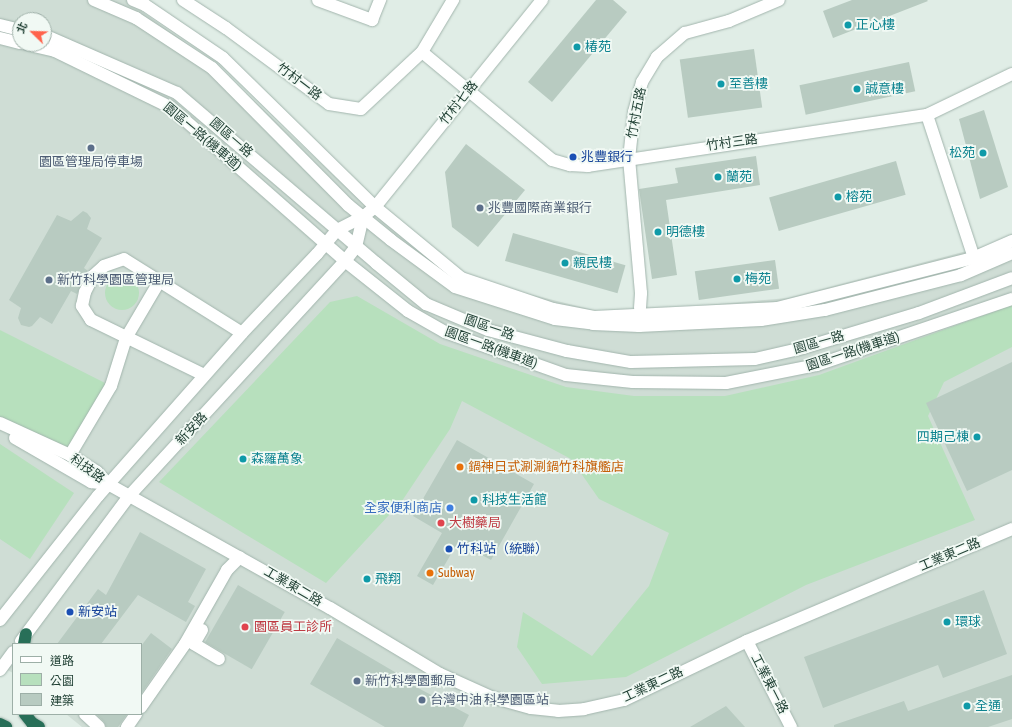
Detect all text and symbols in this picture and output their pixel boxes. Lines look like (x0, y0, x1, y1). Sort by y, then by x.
north arrow (12, 12, 52, 52)
place label: 正心樓 (856, 17, 895, 33)
text: 北 (14, 20, 30, 35)
marker: 正心樓 (843, 20, 853, 30)
place label: 椿苑 (585, 39, 611, 55)
marker: 椿苑 (572, 42, 582, 52)
street label: 竹村一路 (274, 60, 324, 104)
place label: 至善樓 (729, 76, 768, 92)
street label: 竹村七路 (437, 78, 481, 128)
marker: 至善樓 (716, 79, 726, 89)
place label: 誠意樓 (865, 81, 904, 97)
marker: 誠意樓 (852, 84, 862, 94)
street label: 竹村五路 (624, 86, 650, 140)
street label: 園區一路(機車道) (160, 100, 244, 174)
street label: 園區一路 (206, 115, 256, 161)
street label: 竹村三路 (705, 132, 759, 154)
marker: 園區管理局停車場 (86, 143, 96, 153)
place label: 松苑 (949, 145, 975, 161)
marker: 松苑 (978, 148, 988, 158)
place label: 兆豐銀行 (581, 149, 633, 165)
marker: 兆豐銀行 (568, 152, 578, 162)
place label: 園區管理局停車場 (39, 154, 143, 170)
place label: 蘭苑 (726, 169, 752, 185)
marker: 蘭苑 (713, 172, 723, 182)
place label: 榕苑 (846, 189, 872, 205)
marker: 榕苑 (833, 192, 843, 202)
place label: 兆豐國際商業銀行 (488, 200, 592, 216)
marker: 兆豐國際商業銀行 (475, 203, 485, 213)
place label: 明德樓 (666, 224, 705, 240)
marker: 明德樓 (653, 227, 663, 237)
place label: 親民樓 (573, 255, 612, 271)
marker: 親民樓 (560, 258, 570, 268)
place label: 梅苑 (745, 271, 771, 287)
place label: 新竹科學園區管理局 (57, 272, 174, 288)
marker: 梅苑 (732, 274, 742, 284)
marker: 新竹科學園區管理局 (44, 275, 54, 285)
street label: 園區一路 (462, 312, 516, 344)
street label: 園區一路(機車道) (443, 324, 539, 372)
street label: 園區一路 (792, 328, 846, 358)
street label: 園區一路(機車道) (804, 330, 902, 374)
street label: 新安路 (173, 409, 211, 449)
place label: 四期己棟 (917, 429, 969, 445)
marker: 四期己棟 (972, 432, 982, 442)
street label: 科技路 (67, 451, 107, 487)
place label: 森羅萬象 (251, 451, 303, 467)
marker: 森羅萬象 (238, 454, 248, 464)
place label: 鍋神日式涮涮鍋竹科旗艦店 (468, 459, 624, 475)
marker: 鍋神日式涮涮鍋竹科旗艦店 (455, 462, 465, 472)
place label: 科技生活館 (482, 492, 547, 508)
marker: 科技生活館 (469, 495, 479, 505)
place label: 全家便利商店 (364, 500, 442, 516)
marker: 全家便利商店 (445, 503, 455, 513)
place label: 大樹藥局 (449, 515, 501, 531)
marker: 大樹藥局 (436, 518, 446, 528)
street label: 工業東二路 (917, 535, 983, 575)
place label: 竹科站（統聯） (457, 541, 548, 557)
marker: 竹科站（統聯） (444, 544, 454, 554)
street label: 工業東二路 (261, 564, 325, 610)
place label: Subway (438, 565, 475, 581)
marker: Subway (425, 568, 435, 578)
place label: 飛翔 (375, 571, 401, 587)
marker: 飛翔 (362, 574, 372, 584)
place label: 新安站 (78, 604, 117, 620)
marker: 新安站 (65, 607, 75, 617)
place label: 環球 (955, 614, 981, 630)
marker: 環球 (942, 617, 952, 627)
place label: 園區員工診所 (254, 619, 332, 635)
marker: 園區員工診所 (239, 621, 251, 633)
legend (12, 643, 142, 715)
street label: 工業東一路 (747, 652, 791, 716)
text: 道路 (50, 654, 74, 668)
street label: 工業東二路 (620, 664, 686, 706)
place label: 新竹科學園郵局 (365, 673, 456, 689)
text: 公園 (50, 674, 74, 688)
marker: 新竹科學園郵局 (352, 676, 362, 686)
place label: 台灣中油 科學園區站 (430, 692, 549, 708)
text: 建築 (50, 694, 74, 708)
marker: 台灣中油 科學園區站 (417, 695, 427, 705)
place label: 全通 (975, 698, 1001, 714)
marker: 全通 (962, 701, 972, 711)

